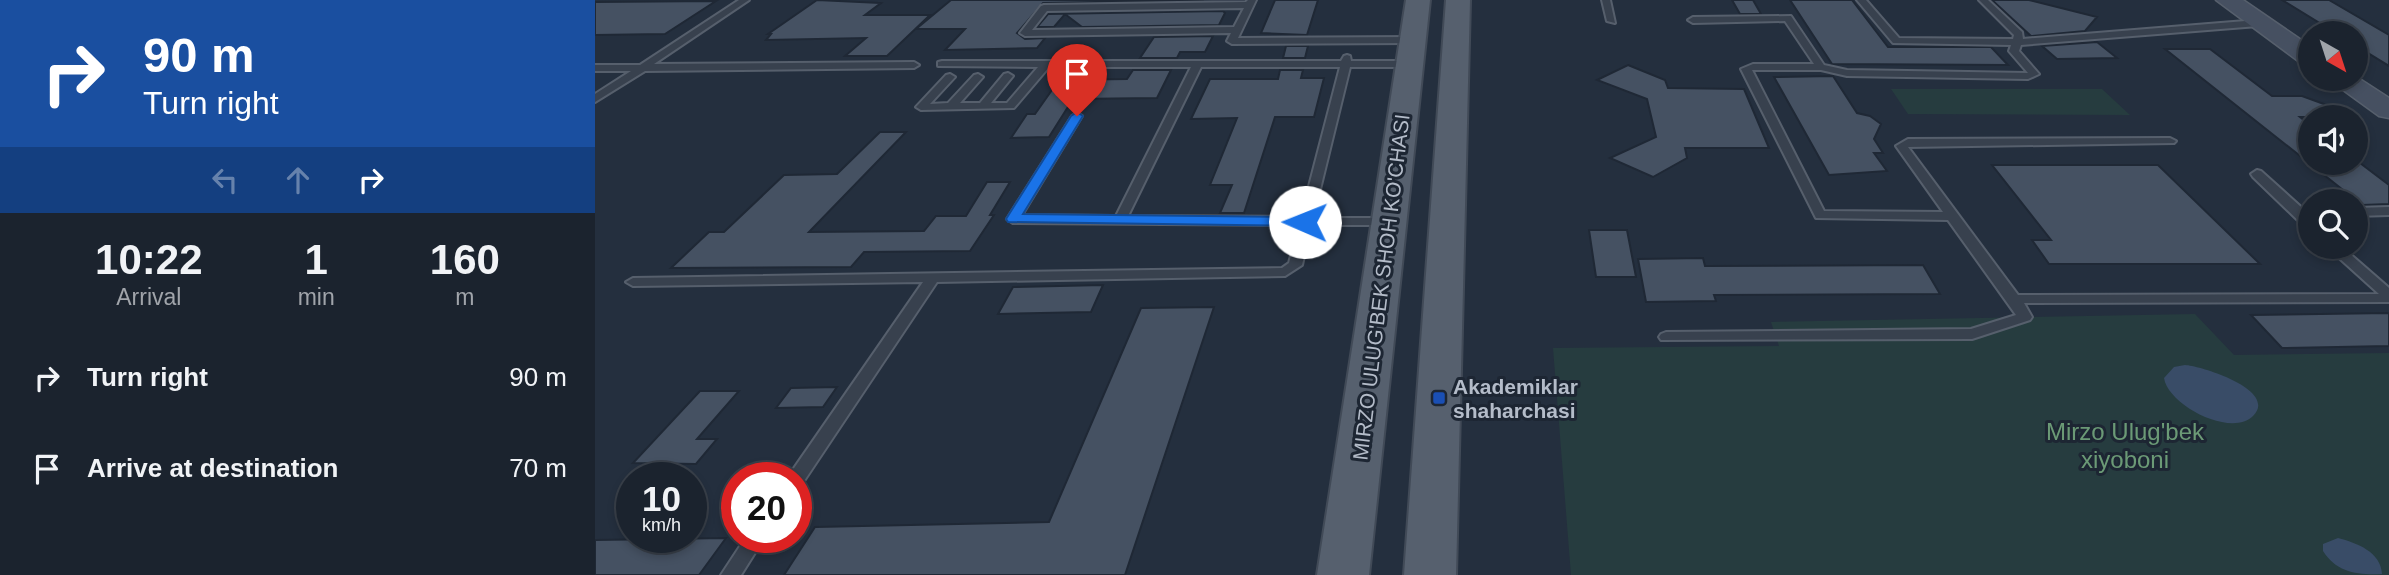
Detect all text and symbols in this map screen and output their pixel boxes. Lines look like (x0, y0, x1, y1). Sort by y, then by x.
north arrow (2298, 21, 2368, 91)
map controls (2298, 21, 2368, 259)
icon: right (28, 28, 119, 119)
text: 90 m (143, 28, 255, 82)
pin (1047, 44, 1107, 116)
icon: arrive (1058, 55, 1096, 93)
text: Turn right (143, 85, 279, 121)
button: sound (2298, 105, 2368, 175)
street label: MIRZO ULUG'BEK SHOH KO'CHASI (1348, 113, 1414, 461)
icon: left (206, 161, 244, 199)
icon: ahead (279, 161, 317, 199)
icon: right (352, 161, 390, 199)
position arrow (1268, 185, 1342, 259)
button: search (2298, 189, 2368, 259)
text: 10:22 (95, 236, 203, 283)
text: 1 (304, 236, 328, 283)
text: 160 (430, 236, 500, 283)
text: Arrival (116, 284, 181, 310)
text: min (298, 284, 335, 310)
text: m (455, 284, 474, 310)
icon: right (28, 359, 66, 397)
text: Turn right (87, 362, 208, 392)
text: 90 m (509, 362, 567, 392)
place label: Akademiklar shaharchasi (1453, 375, 1578, 422)
marker: Akademiklar shaharchasi (1431, 390, 1447, 406)
park label: Mirzo Ulug'bek xiyoboni (2046, 418, 2205, 473)
icon: arrive (28, 450, 66, 488)
text: Arrive at destination (87, 453, 338, 483)
text: 70 m (509, 453, 567, 483)
speed limit sign: 20 (721, 462, 812, 553)
text: 10 (642, 479, 681, 518)
text: km/h (642, 515, 681, 535)

